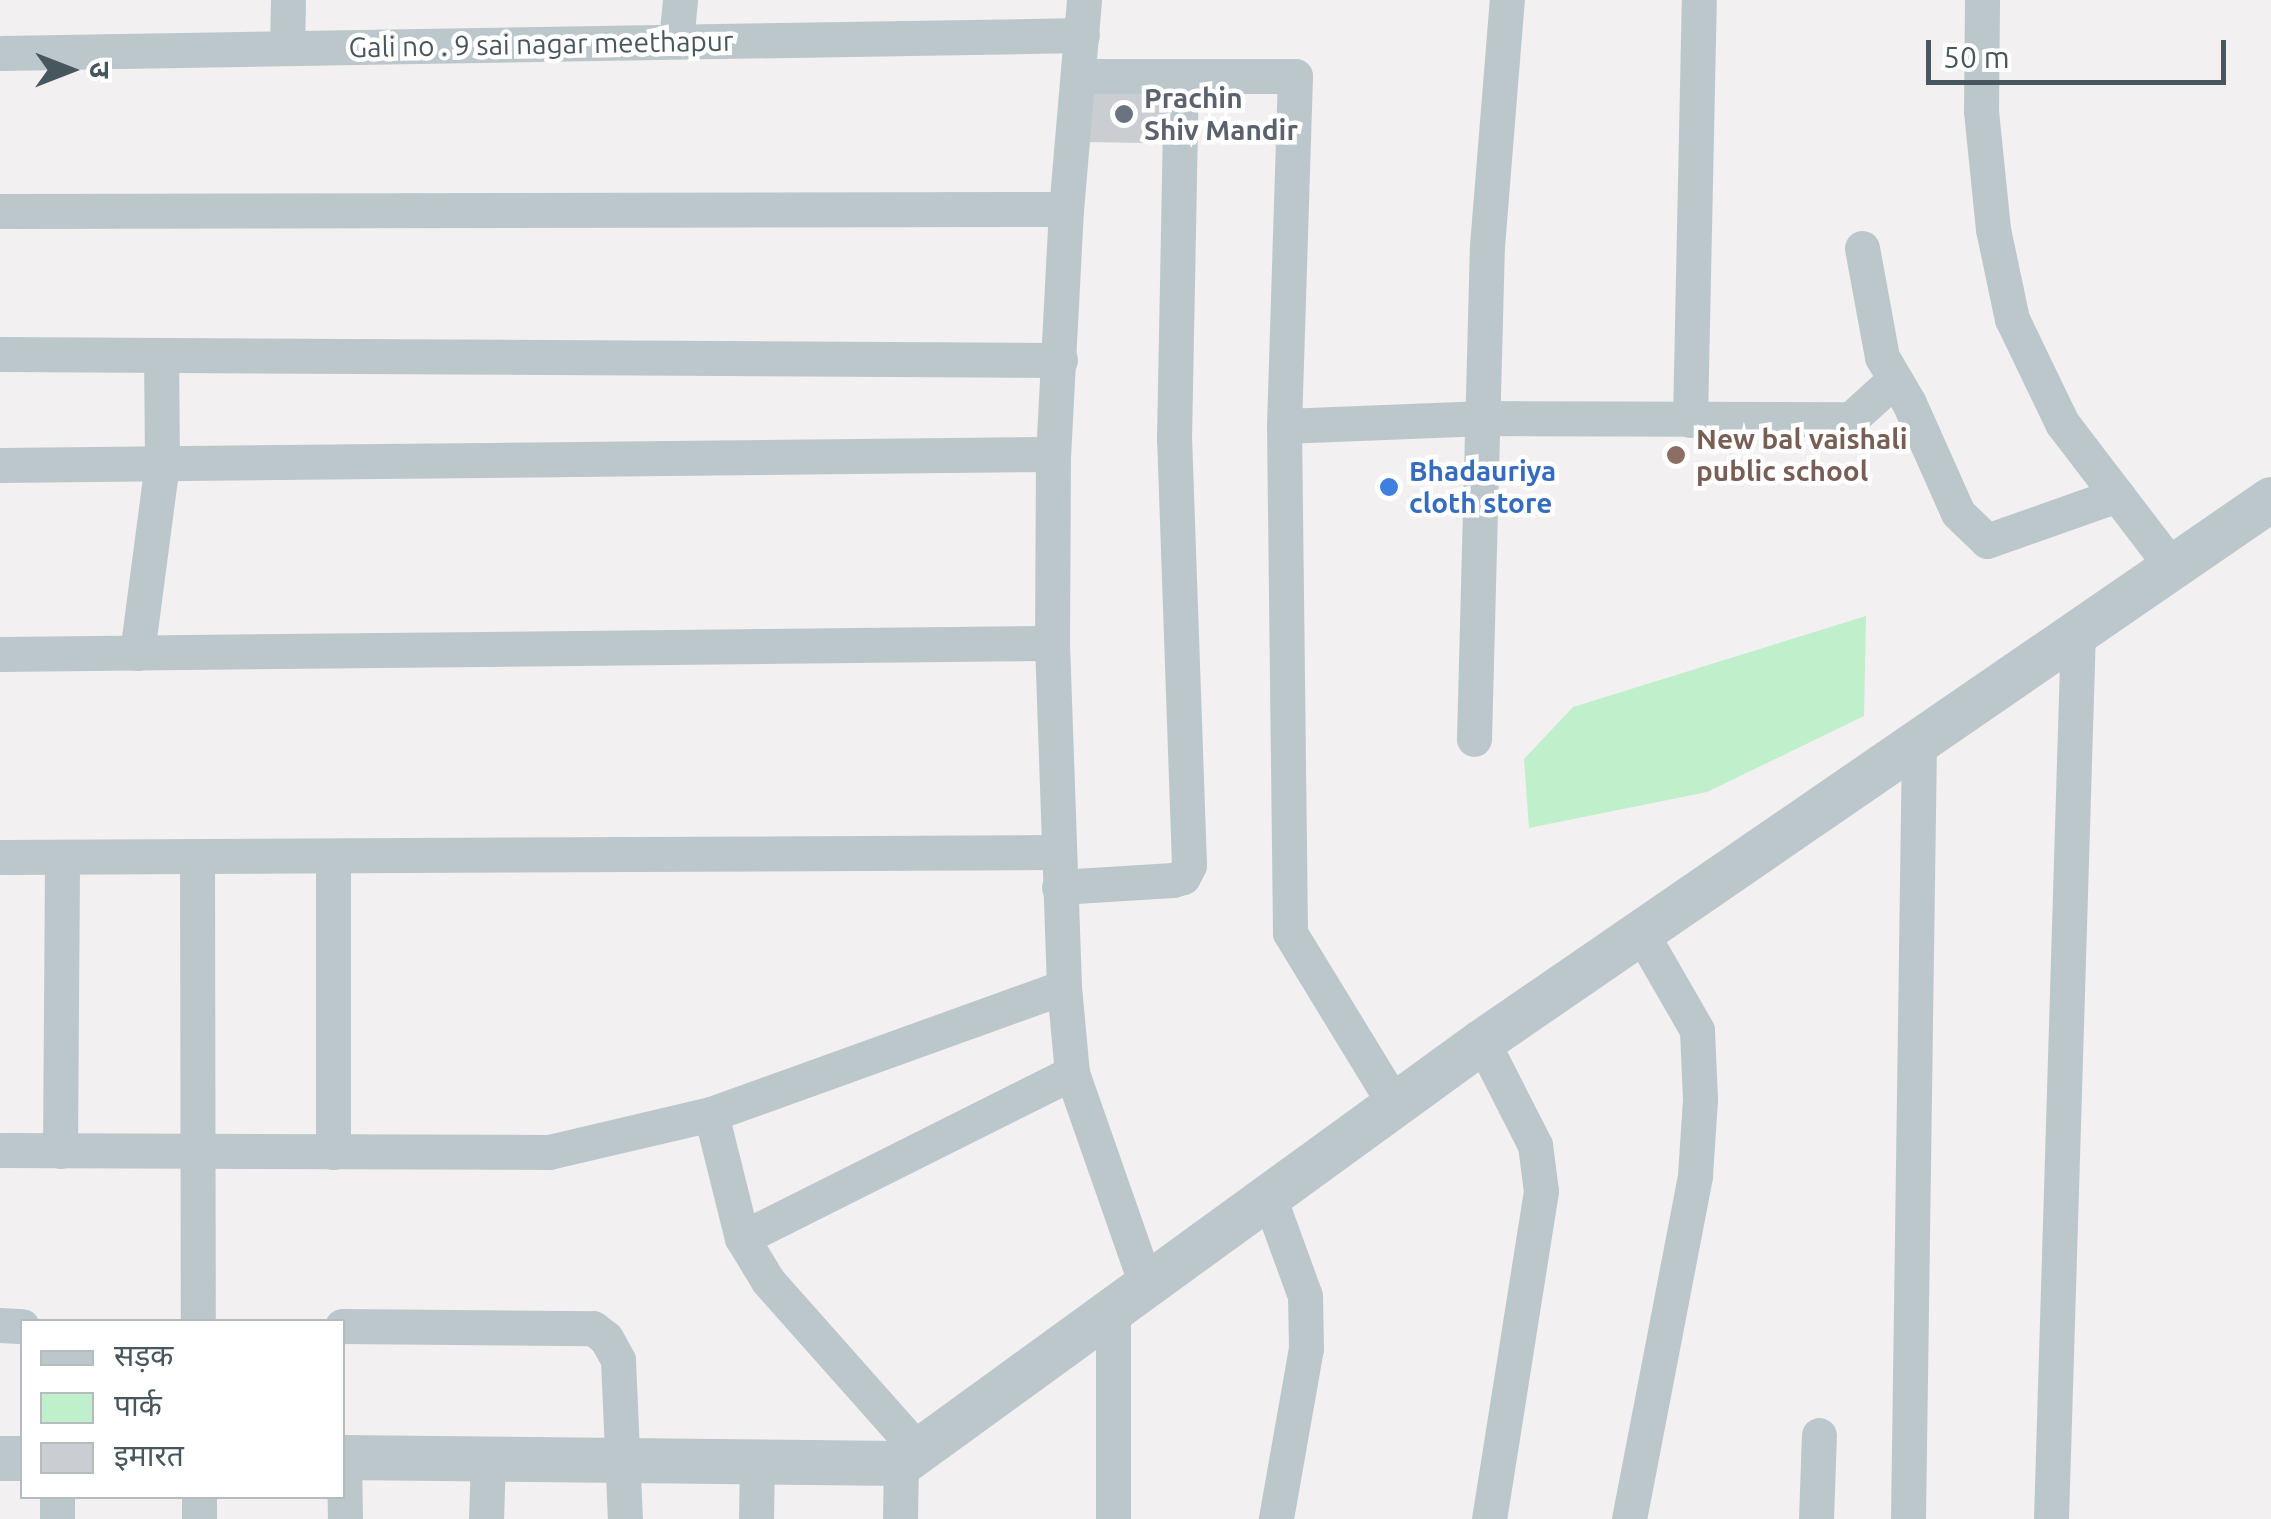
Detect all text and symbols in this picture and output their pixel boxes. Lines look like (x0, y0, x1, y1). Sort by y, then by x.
north arrow (20, 20, 120, 120)
scale bar (1931, 20, 2231, 82)
street label: Gali no . 9 sai nagar meethapur (348, 24, 734, 64)
text: 50 m (1943, 40, 2010, 74)
text: उ (85, 62, 116, 78)
place label: Prachin Shiv Mandir (1144, 81, 1298, 147)
marker: Prachin Shiv Mandir (1113, 103, 1135, 125)
place label: New bal vaishali public school (1696, 422, 1907, 488)
marker: New bal vaishali public school (1665, 444, 1687, 466)
place label: Bhadauriya cloth store (1409, 454, 1556, 520)
marker: Bhadauriya cloth store (1378, 476, 1400, 498)
legend (20, 1319, 345, 1499)
text: सड़क (114, 1338, 173, 1372)
text: पार्क (114, 1388, 162, 1422)
text: इमारत (114, 1438, 184, 1472)

